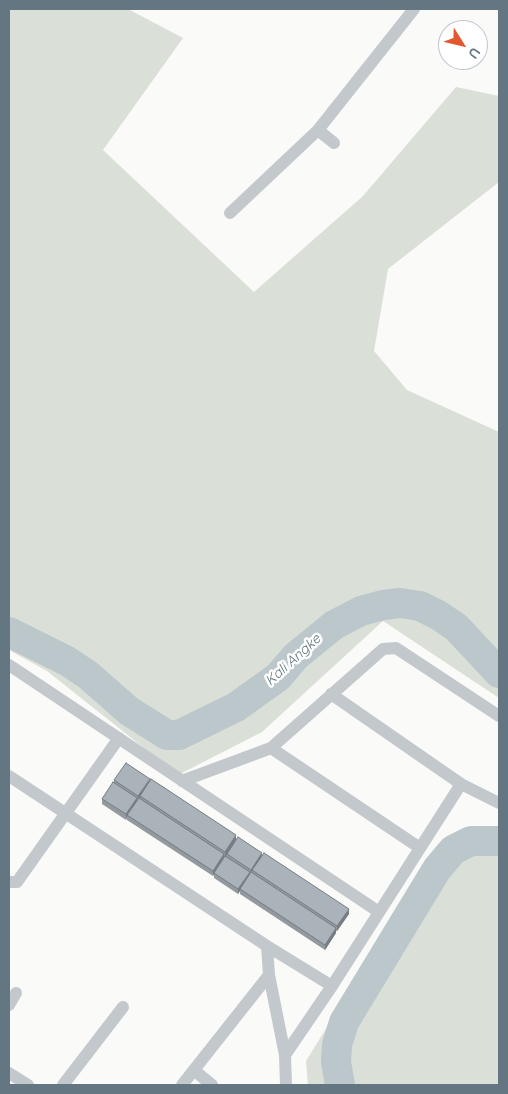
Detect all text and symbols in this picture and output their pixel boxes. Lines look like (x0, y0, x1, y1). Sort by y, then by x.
north arrow (438, 20, 488, 70)
text: U (464, 44, 485, 63)
water label: Kali Angke (262, 631, 324, 689)

